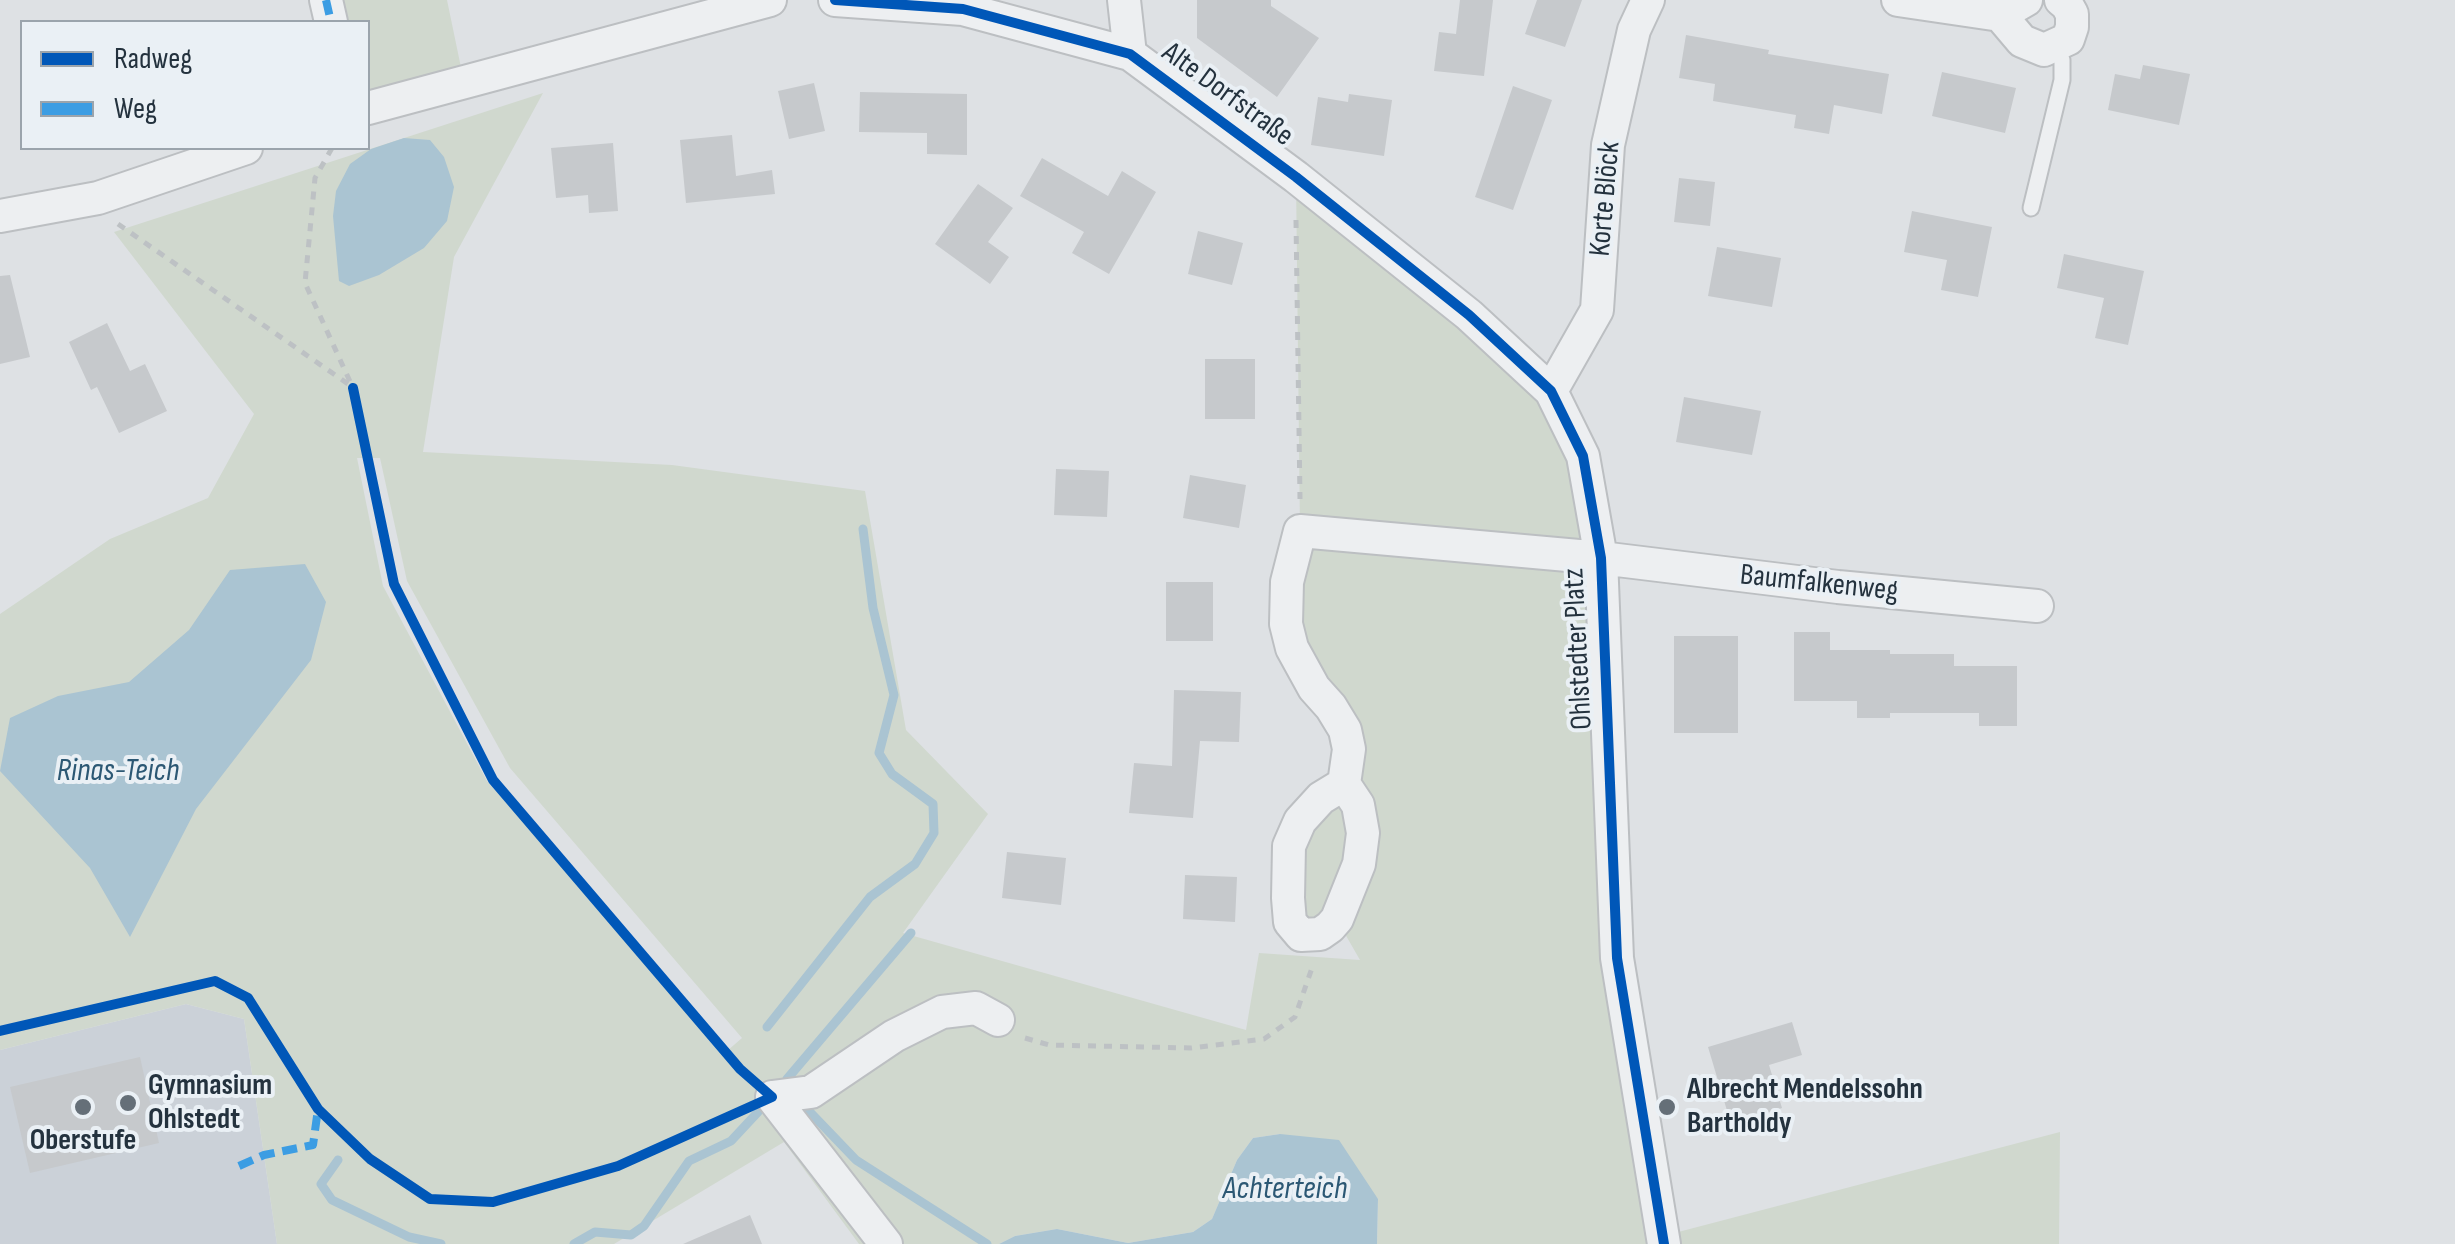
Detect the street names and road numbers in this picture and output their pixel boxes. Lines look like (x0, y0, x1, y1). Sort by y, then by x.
street label: Alte Dorfstraße (1154, 35, 1300, 155)
street label: Korte Blöck (1583, 140, 1629, 258)
street label: Baumfalkenweg (1738, 558, 1900, 610)
street label: Ohlstedter Platz (1557, 567, 1601, 731)

